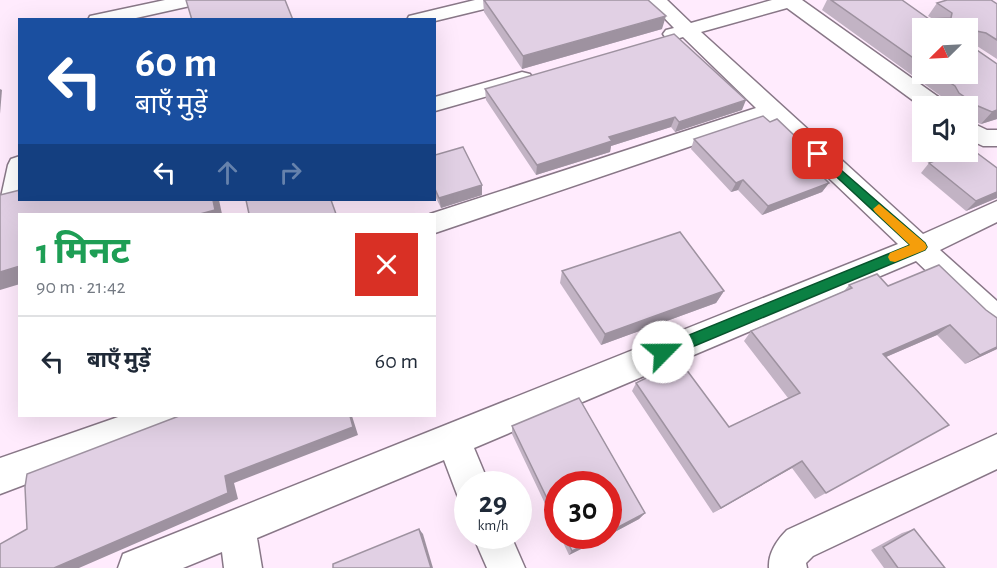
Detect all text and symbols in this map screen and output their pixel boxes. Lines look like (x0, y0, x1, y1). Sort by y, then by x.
north arrow (912, 18, 978, 84)
map controls (912, 18, 978, 162)
icon: left (36, 42, 114, 120)
text: 60 m (135, 42, 217, 84)
text: बाएँ मुड़ें (135, 91, 207, 118)
button: sound (912, 96, 978, 162)
pin (792, 128, 843, 179)
icon: arrive (801, 137, 834, 170)
icon: left (148, 156, 181, 189)
icon: ahead (211, 156, 244, 189)
icon: right (274, 156, 307, 189)
button: close (355, 233, 418, 296)
text: 1 मिनट (36, 234, 130, 270)
text: 90 m · 21:42 (36, 277, 126, 297)
position arrow (631, 320, 695, 384)
icon: left (36, 345, 69, 378)
text: बाएँ मुड़ें (87, 349, 151, 371)
text: 60 m (375, 350, 418, 372)
speed limit sign: 30 (544, 471, 622, 549)
text: 29 (479, 488, 507, 518)
text: km/h (478, 518, 508, 533)

